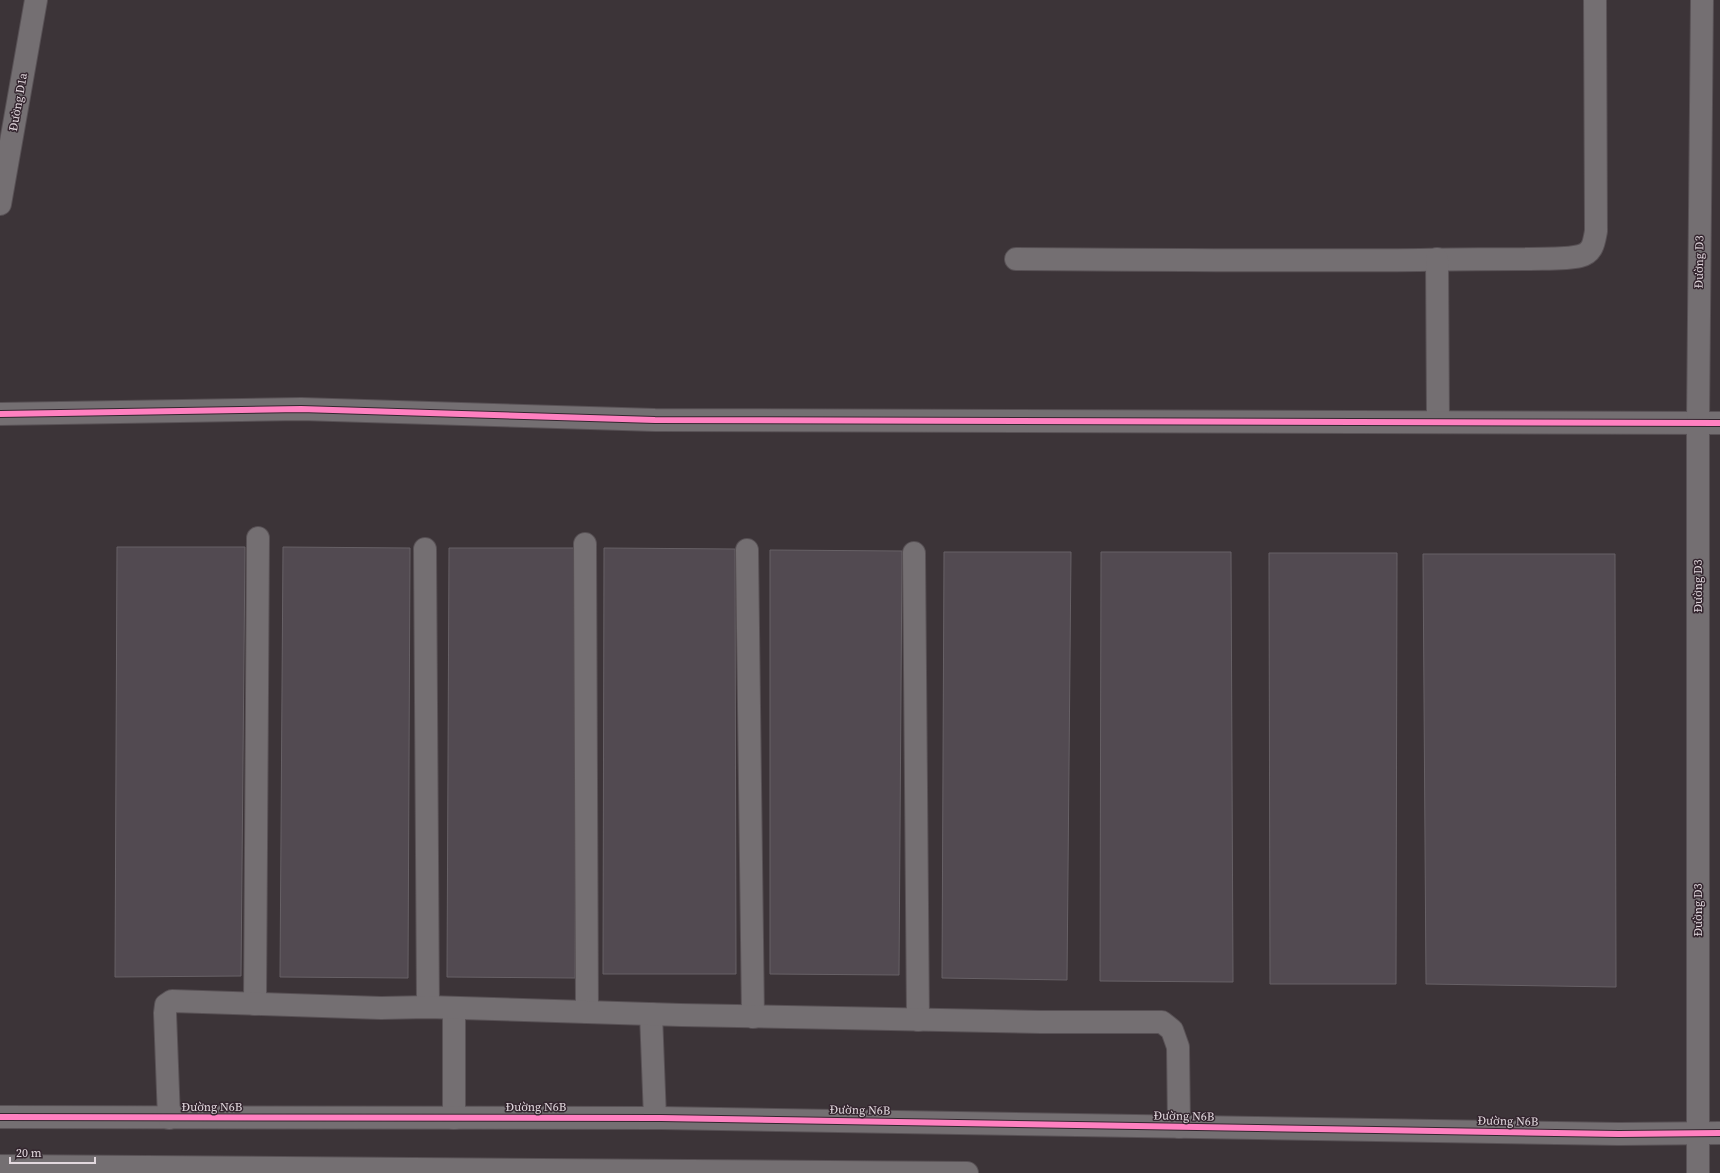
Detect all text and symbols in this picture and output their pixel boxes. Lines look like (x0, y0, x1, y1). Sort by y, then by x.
street label: Đường D1a (5, 71, 31, 132)
street label: Đường D3 (1691, 235, 1707, 289)
street label: Đường D3 (1690, 560, 1706, 612)
street label: Đường D3 (1690, 884, 1706, 936)
street label: Đường N6B (182, 1099, 243, 1115)
street label: Đường N6B (506, 1099, 567, 1115)
street label: Đường N6B (829, 1101, 891, 1119)
street label: Đường N6B (1153, 1107, 1215, 1125)
street label: Đường N6B (1477, 1112, 1539, 1130)
scale bar (10, 1139, 95, 1165)
text: 20 m (16, 1145, 42, 1161)

